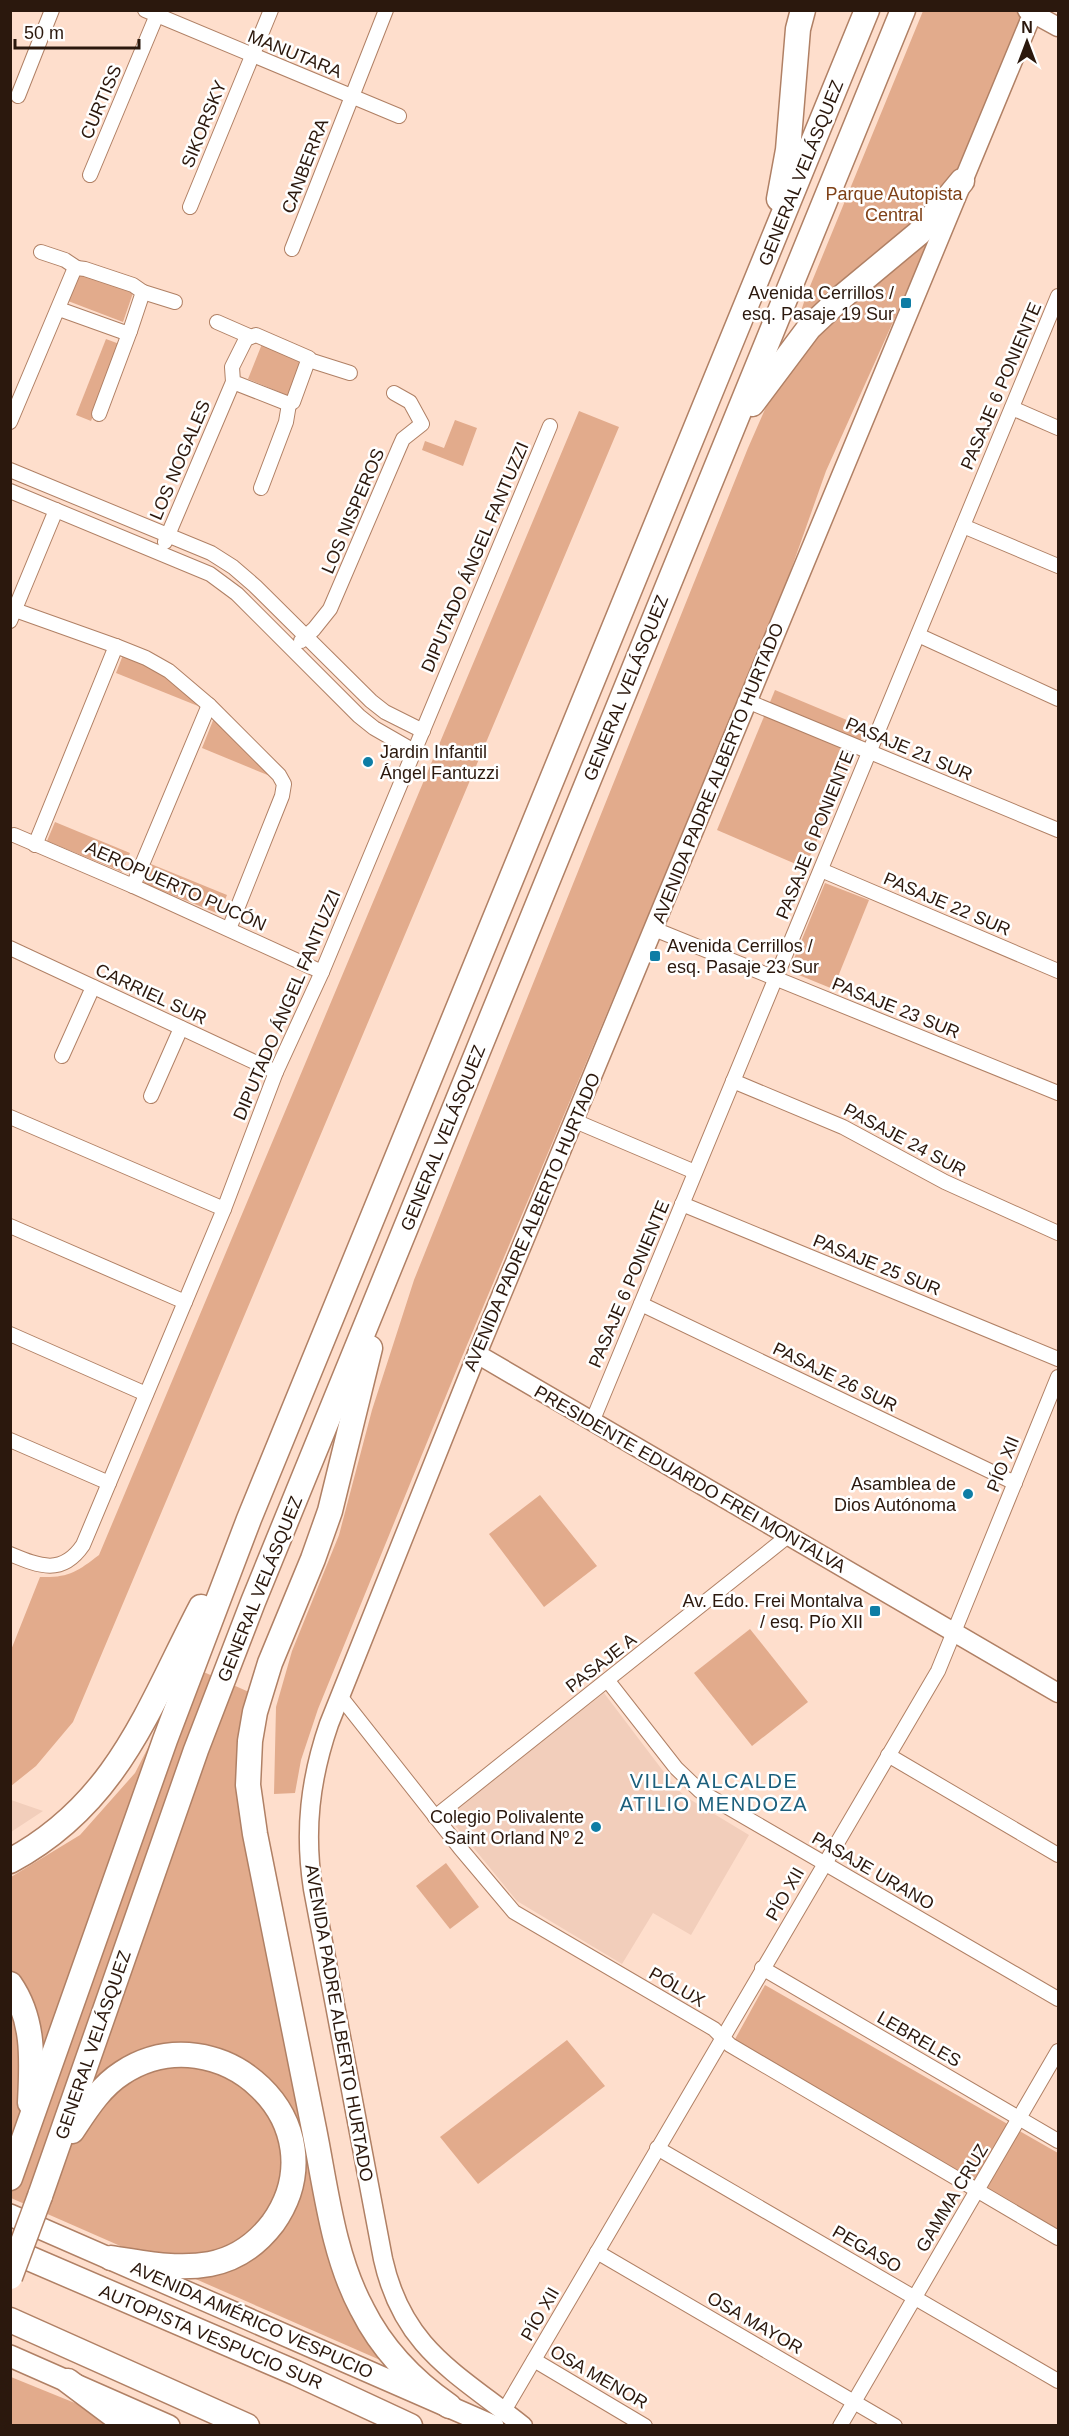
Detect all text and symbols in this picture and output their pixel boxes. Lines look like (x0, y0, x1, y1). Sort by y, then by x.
scale bar (15, 12, 140, 50)
north arrow (997, 12, 1057, 72)
text: N (1021, 19, 1033, 36)
text: 50 m (24, 23, 64, 43)
street label: MANUTARA (245, 26, 345, 82)
street label: CURTISS (76, 62, 126, 142)
street label: GENERAL VELÁSQUEZ (755, 77, 847, 269)
street label: SIKORSKY (177, 78, 231, 170)
street label: CANBERRA (278, 116, 332, 216)
park label: Parque Autopista Central (825, 184, 964, 225)
place label: Avenida Cerrillos / esq. Pasaje 19 Sur (742, 283, 894, 324)
marker: Avenida Cerrillos / esq. Pasaje 19 Sur (899, 296, 913, 310)
street label: PASAJE 6 PONIENTE (957, 299, 1045, 473)
street label: LOS NOGALES (146, 397, 214, 523)
street label: DIPUTADO ÁNGEL FANTUZZI (417, 439, 533, 675)
street label: LOS NISPEROS (318, 445, 388, 577)
street label: GENERAL VELÁSQUEZ (580, 592, 672, 784)
street label: AVENIDA PADRE ALBERTO HURTADO (648, 620, 788, 926)
street label: PASAJE 21 SUR (843, 713, 975, 785)
place label: Jardin Infantil Ángel Fantuzzi (380, 742, 499, 783)
street label: PASAJE 6 PONIENTE (772, 748, 858, 922)
marker: Jardin Infantil Ángel Fantuzzi (361, 755, 375, 769)
street label: AEROPUERTO PUCÓN (83, 836, 270, 935)
street label: PASAJE 22 SUR (881, 868, 1013, 940)
street label: DIPUTADO ÁNGEL FANTUZZI (229, 887, 345, 1123)
place label: Avenida Cerrillos / esq. Pasaje 23 Sur (667, 936, 819, 977)
marker: Avenida Cerrillos / esq. Pasaje 23 Sur (648, 949, 662, 963)
street label: CARRIEL SUR (92, 960, 210, 1028)
street label: PASAJE 23 SUR (829, 973, 963, 1043)
street label: GENERAL VELÁSQUEZ (397, 1042, 489, 1234)
street label: AVENIDA PADRE ALBERTO HURTADO (460, 1070, 604, 1374)
street label: PASAJE 24 SUR (840, 1099, 970, 1181)
street label: PASAJE 6 PONIENTE (585, 1197, 673, 1371)
street label: PASAJE 25 SUR (810, 1230, 944, 1300)
street label: PASAJE 26 SUR (770, 1338, 900, 1416)
street label: PRESIDENTE EDUARDO FREI MONTALVA (531, 1381, 849, 1577)
street label: PÍO XII (983, 1433, 1023, 1495)
place label: Asamblea de Dios Autónoma (834, 1474, 957, 1515)
marker: Asamblea de Dios Autónoma (961, 1487, 975, 1501)
street label: GENERAL VELÁSQUEZ (214, 1493, 306, 1685)
place label: Av. Edo. Frei Montalva / esq. Pío XII (683, 1591, 864, 1632)
marker: Av. Edo. Frei Montalva / esq. Pío XII (868, 1604, 882, 1618)
street label: PASAJE A (562, 1629, 640, 1697)
district label: VILLA ALCALDE ATILIO MENDOZA (620, 1770, 808, 1815)
place label: Colegio Polivalente Saint Orland Nº 2 (430, 1807, 584, 1848)
marker: Colegio Polivalente Saint Orland Nº 2 (589, 1820, 603, 1834)
street label: PASAJE URANO (808, 1828, 938, 1914)
street label: AVENIDA PADRE ALBERTO HURTADO (301, 1863, 377, 2183)
street label: PÍO XII (762, 1864, 808, 1924)
street label: GENERAL VELÁSQUEZ (51, 1948, 135, 2142)
street label: PÓLUX (646, 1962, 709, 2011)
street label: LEBRELES (874, 2007, 964, 2071)
street label: GAMMA CRUZ (912, 2141, 992, 2255)
street label: PEGASO (829, 2221, 905, 2277)
street label: AVENIDA AMÉRICO VESPUCIO (128, 2257, 376, 2383)
street label: AUTOPISTA VESPUCIO SUR (96, 2281, 326, 2393)
street label: PÍO XII (517, 2284, 563, 2344)
street label: OSA MAYOR (704, 2288, 806, 2358)
street label: OSA MENOR (547, 2341, 651, 2413)

